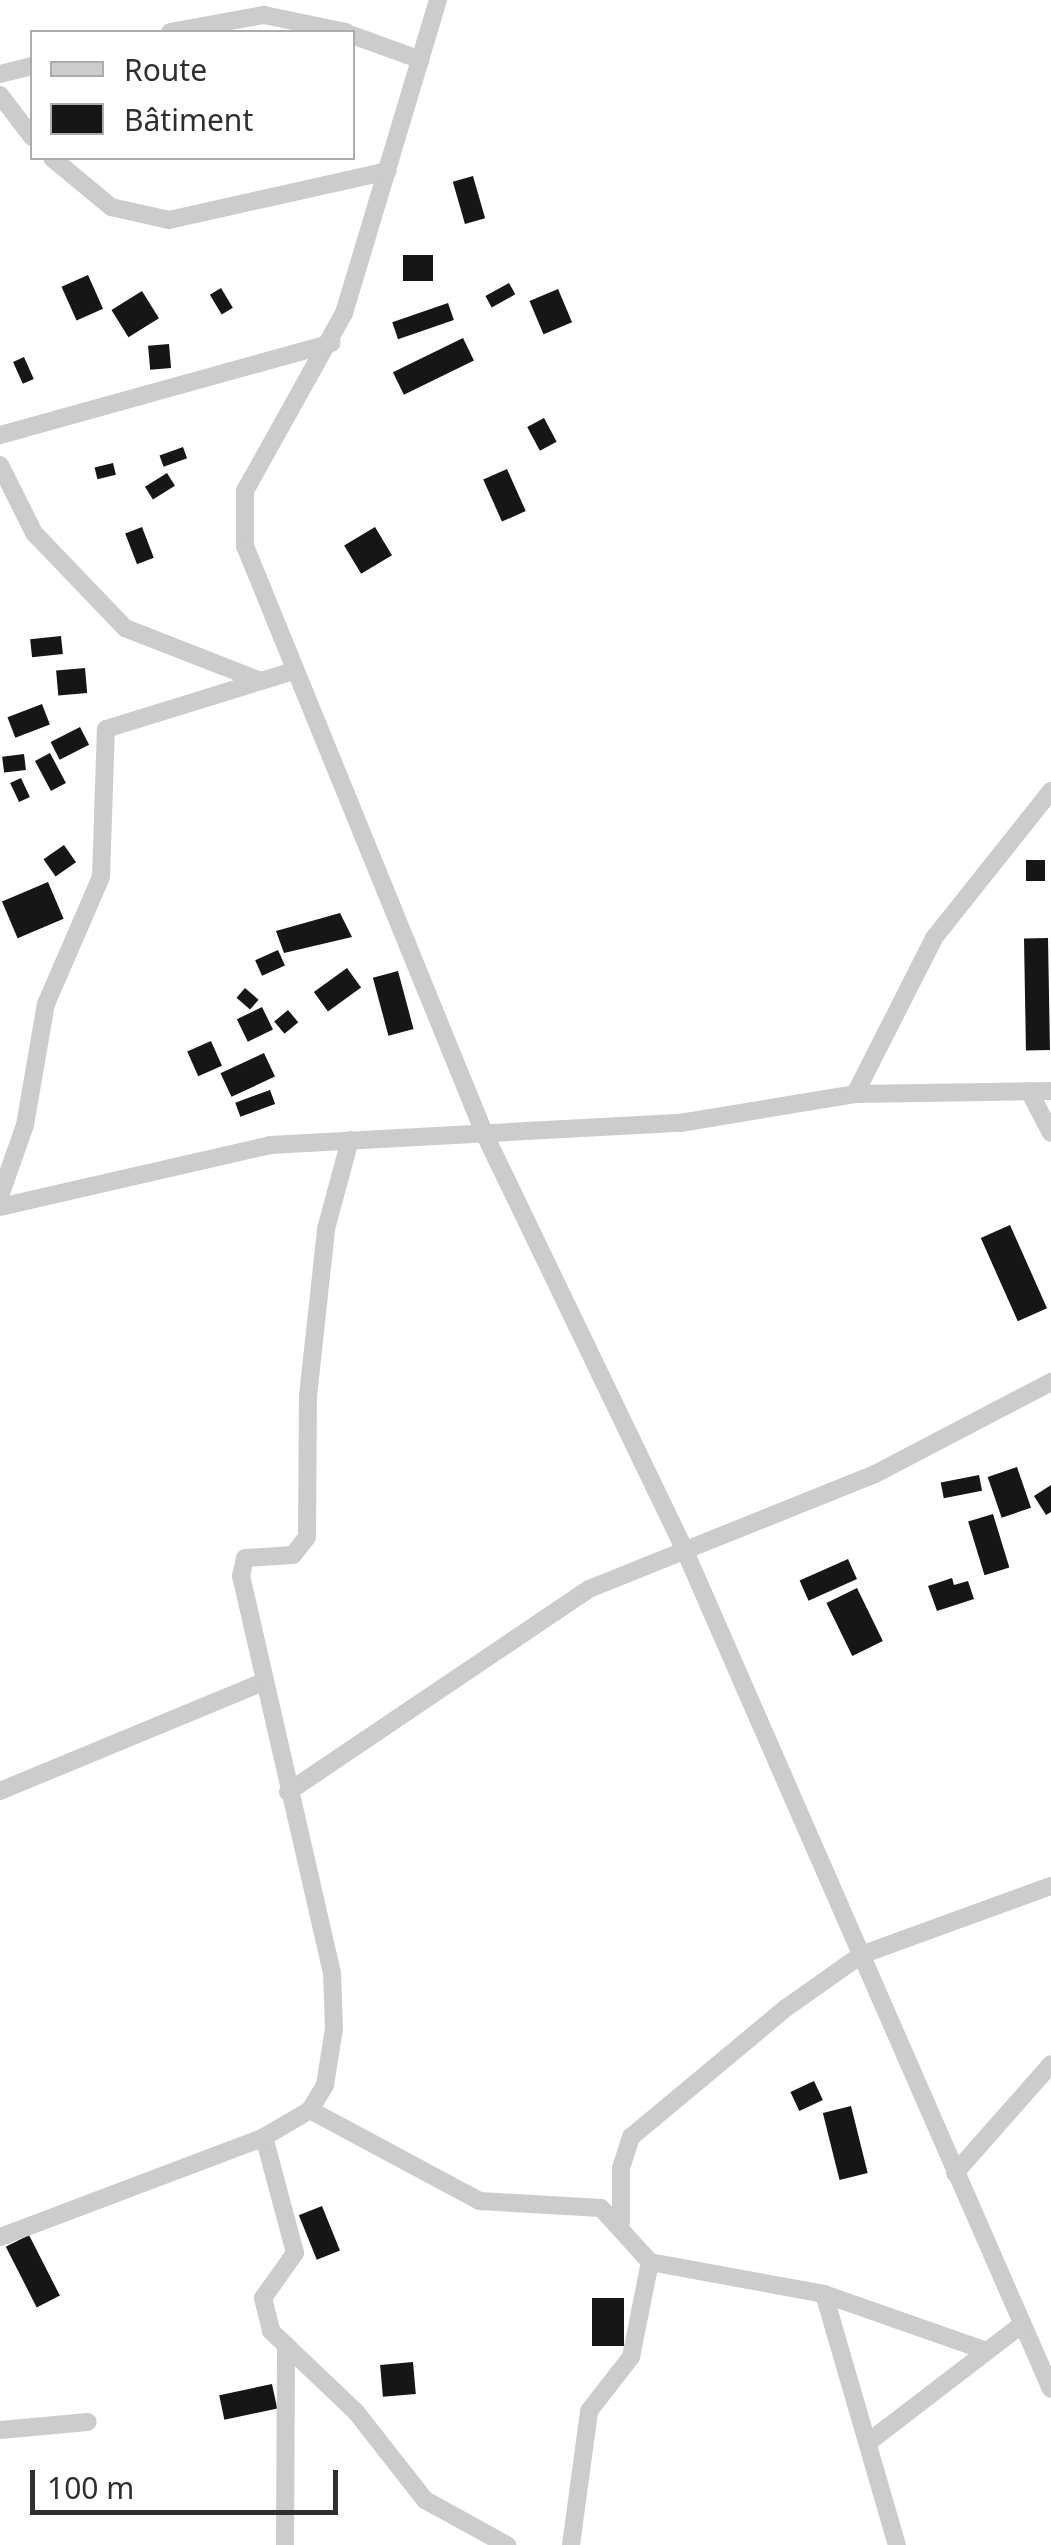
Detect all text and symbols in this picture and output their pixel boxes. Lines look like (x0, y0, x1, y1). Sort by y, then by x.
legend (30, 30, 355, 160)
text: Route (124, 49, 207, 90)
text: Bâtiment (124, 99, 253, 140)
scale bar (35, 2450, 342, 2512)
text: 100 m (47, 2467, 134, 2508)

